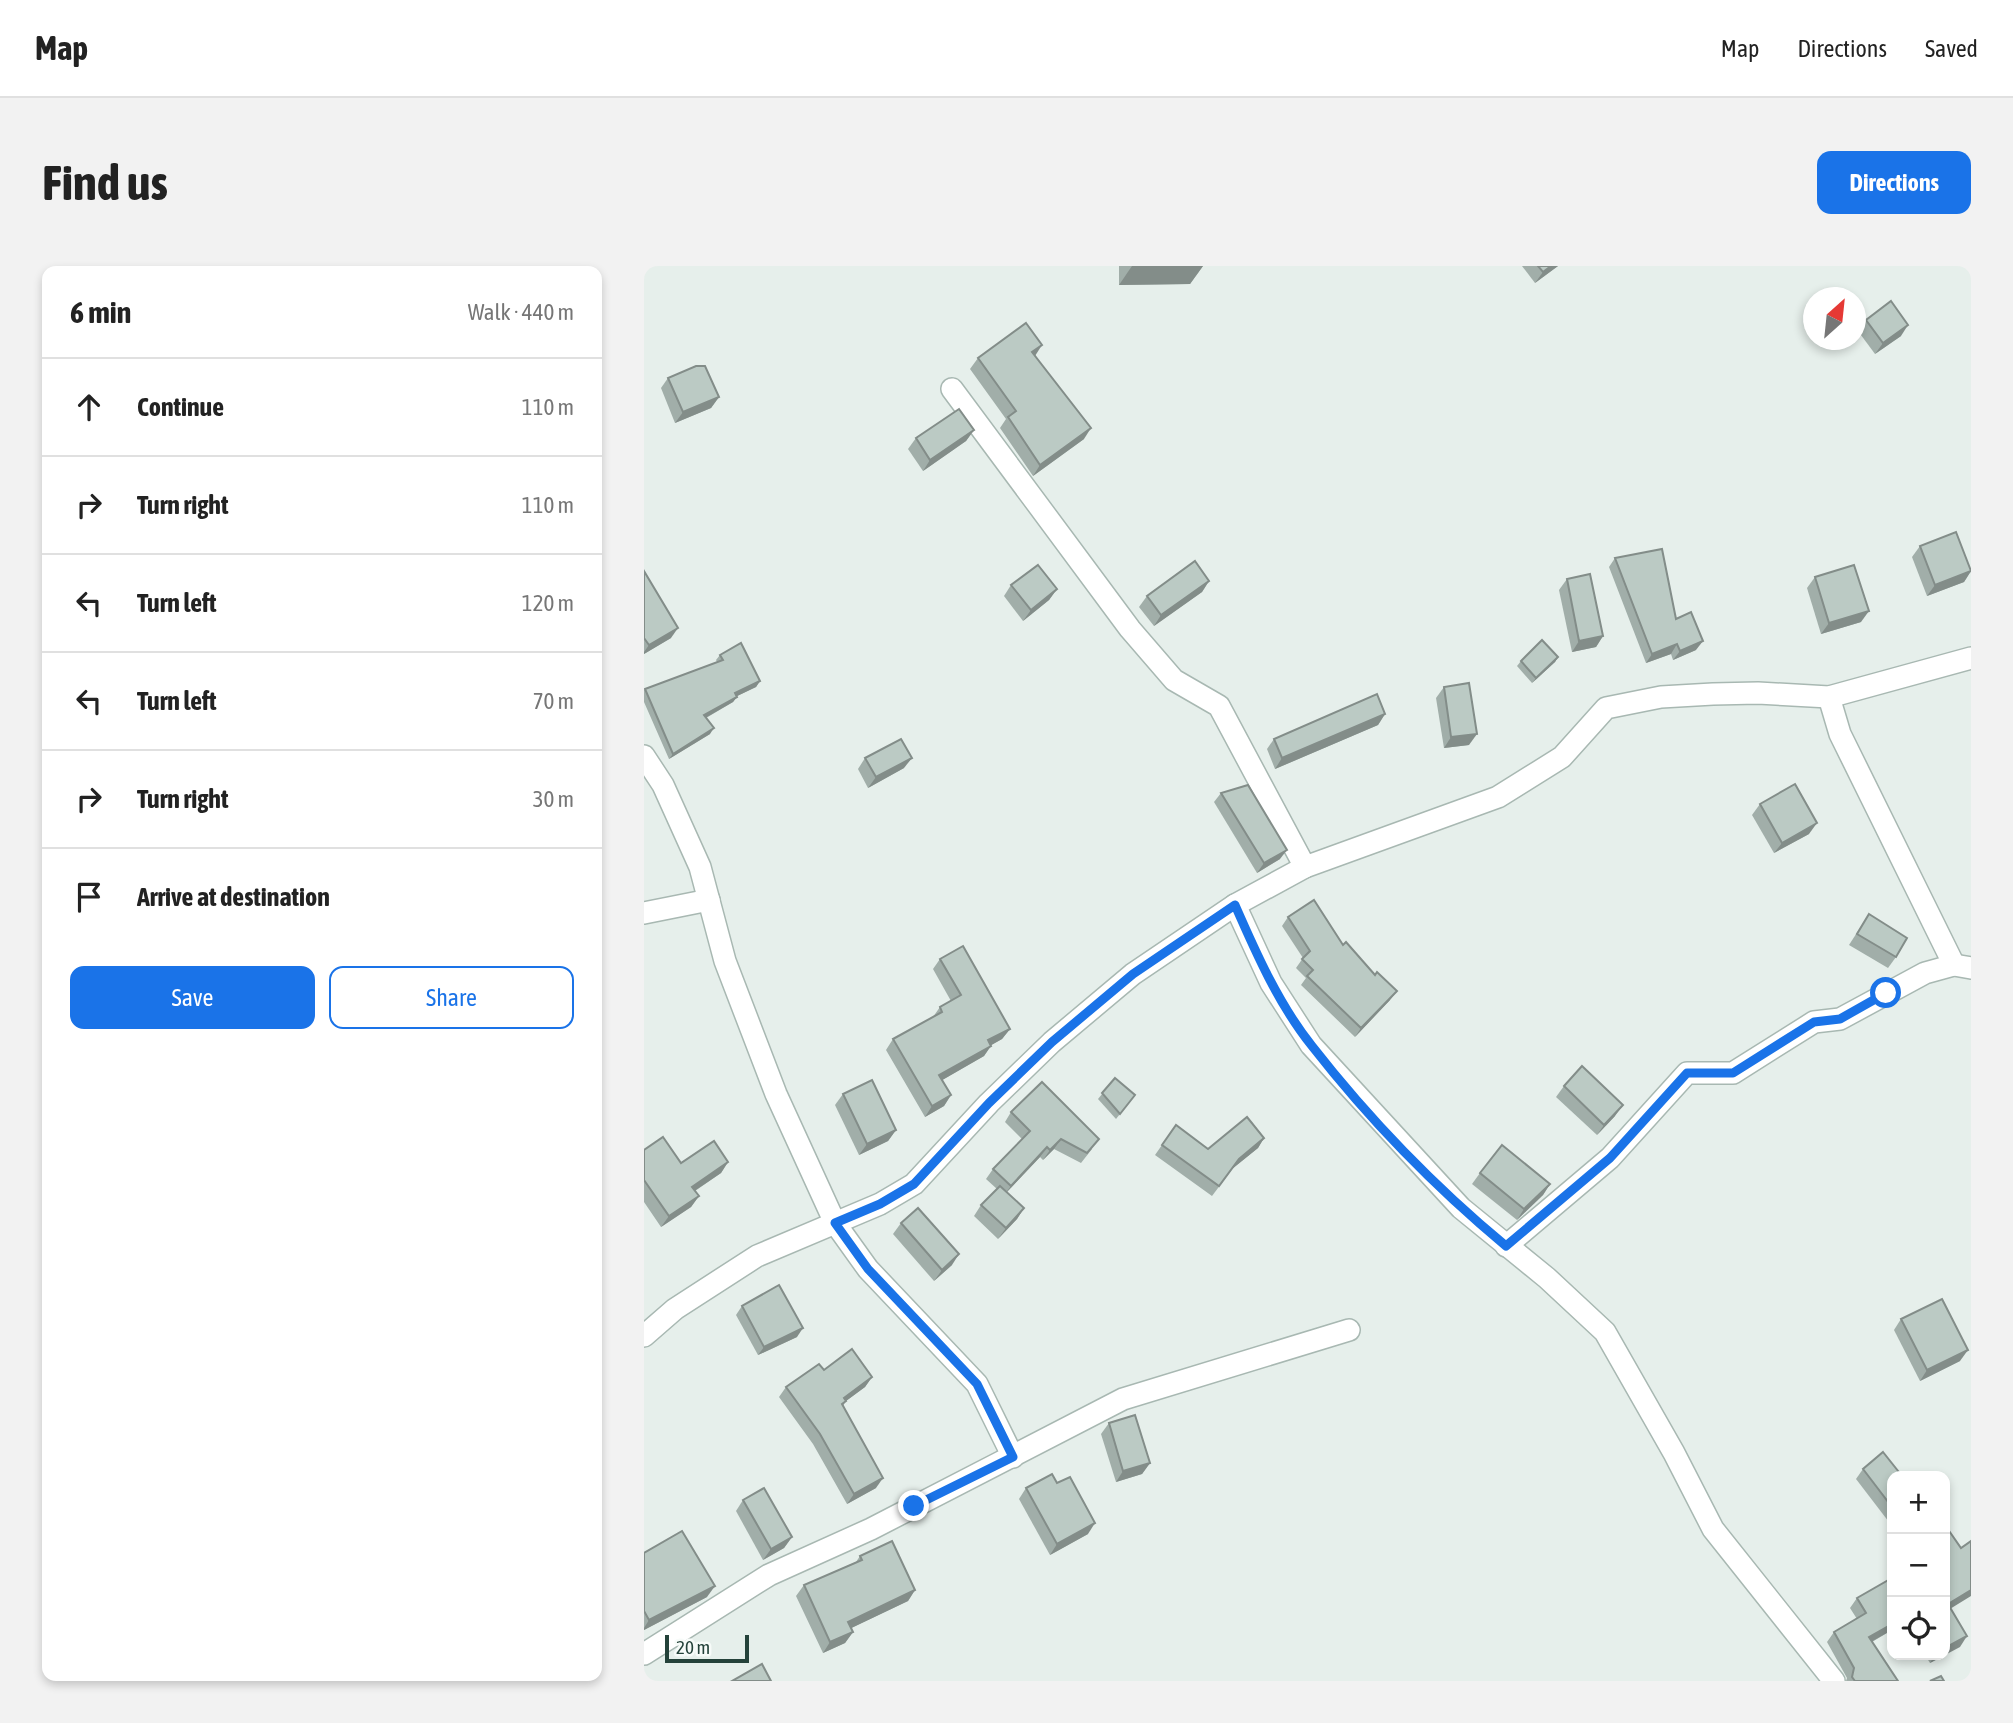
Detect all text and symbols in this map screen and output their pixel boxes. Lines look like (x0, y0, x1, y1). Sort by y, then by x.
text: Map (35, 29, 88, 67)
text: Map (1721, 35, 1759, 62)
text: Directions (1797, 35, 1887, 62)
text: Saved (1925, 35, 1978, 62)
button: Directions (1817, 151, 1971, 214)
text: Find us (42, 154, 168, 210)
north arrow (1803, 287, 1866, 350)
text: 6 min (70, 295, 131, 329)
text: Walk · 440 m (468, 299, 574, 325)
icon: ahead (70, 388, 108, 426)
text: Continue (137, 392, 224, 422)
text: 110 m (522, 394, 574, 420)
icon: right (70, 486, 108, 524)
text: Turn right (137, 490, 228, 520)
text: 110 m (522, 492, 574, 518)
icon: left (70, 584, 108, 622)
text: Turn left (137, 588, 217, 618)
text: 120 m (522, 590, 574, 616)
icon: left (70, 682, 108, 720)
text: Turn left (137, 686, 217, 716)
text: 70 m (533, 688, 574, 714)
icon: right (70, 780, 108, 818)
text: Turn right (137, 784, 228, 814)
text: 30 m (533, 786, 574, 812)
icon: arrive (70, 878, 108, 916)
text: Arrive at destination (137, 882, 330, 912)
button: Save (70, 966, 315, 1029)
button: Share (329, 966, 574, 1029)
route start (1870, 977, 1901, 1008)
map controls (1887, 1471, 1950, 1660)
button: + (1887, 1471, 1950, 1534)
route end (898, 1490, 929, 1521)
button: − (1887, 1534, 1950, 1597)
button: locate (1887, 1597, 1950, 1660)
scale bar (665, 1632, 749, 1664)
text: 20 m (676, 1636, 710, 1658)

